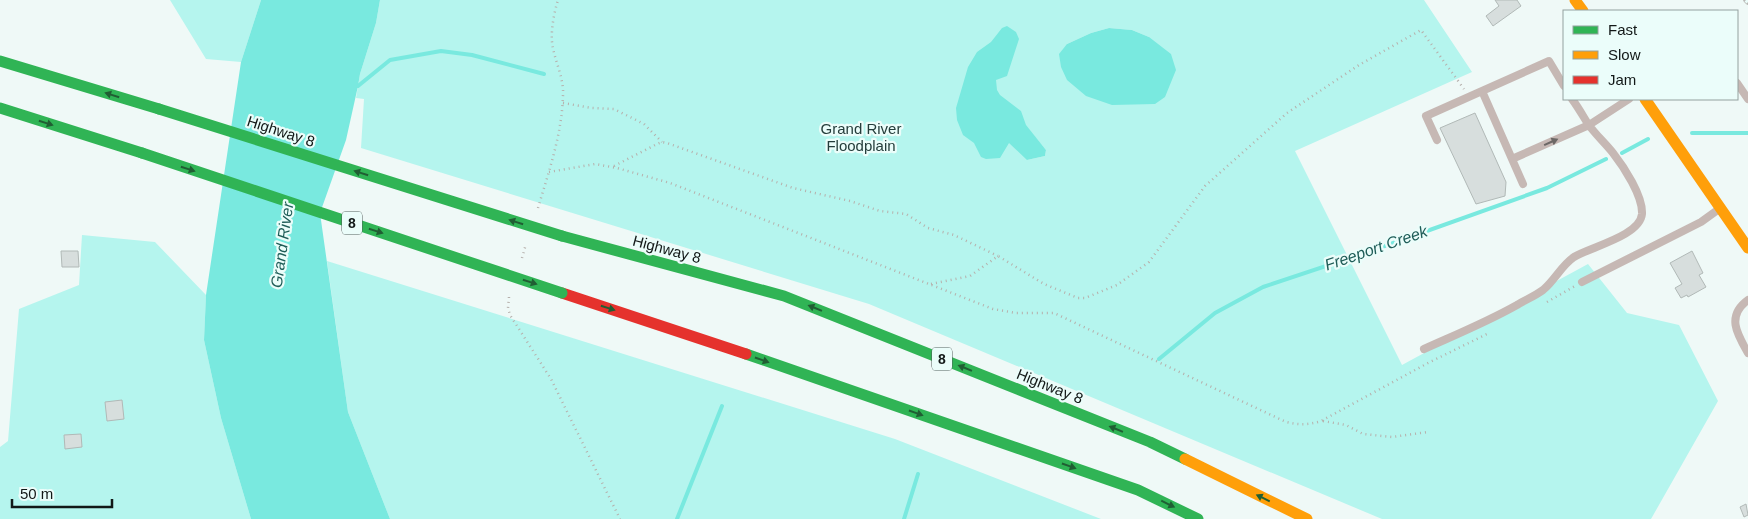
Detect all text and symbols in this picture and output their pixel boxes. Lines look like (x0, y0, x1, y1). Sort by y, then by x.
legend (1563, 10, 1738, 100)
text: Fast (1608, 21, 1638, 38)
text: Slow (1608, 46, 1641, 63)
text: Jam (1608, 71, 1636, 88)
one-way arrow (104, 90, 119, 98)
street label: Highway 8 (245, 112, 317, 150)
one-way arrow (39, 119, 54, 127)
park label: Grand River Floodplain (821, 120, 901, 154)
one-way arrow (1544, 138, 1558, 146)
one-way arrow (181, 165, 196, 173)
one-way arrow (353, 168, 368, 176)
water label: Grand River (268, 200, 297, 289)
road number: 8 (342, 212, 362, 234)
one-way arrow (508, 217, 523, 225)
water label: Freeport Creek (1322, 222, 1431, 274)
one-way arrow (369, 227, 384, 235)
street label: Highway 8 (631, 232, 703, 266)
one-way arrow (523, 278, 538, 286)
one-way arrow (601, 304, 616, 312)
one-way arrow (807, 304, 822, 311)
road number: 8 (932, 348, 952, 370)
one-way arrow (755, 356, 770, 364)
one-way arrow (958, 364, 973, 372)
street label: Highway 8 (1014, 365, 1086, 407)
one-way arrow (909, 409, 924, 417)
one-way arrow (1109, 424, 1124, 432)
one-way arrow (1062, 463, 1077, 470)
scale bar (12, 476, 112, 508)
text: 50 m (20, 485, 53, 502)
one-way arrow (1256, 493, 1271, 502)
one-way arrow (1161, 500, 1175, 508)

